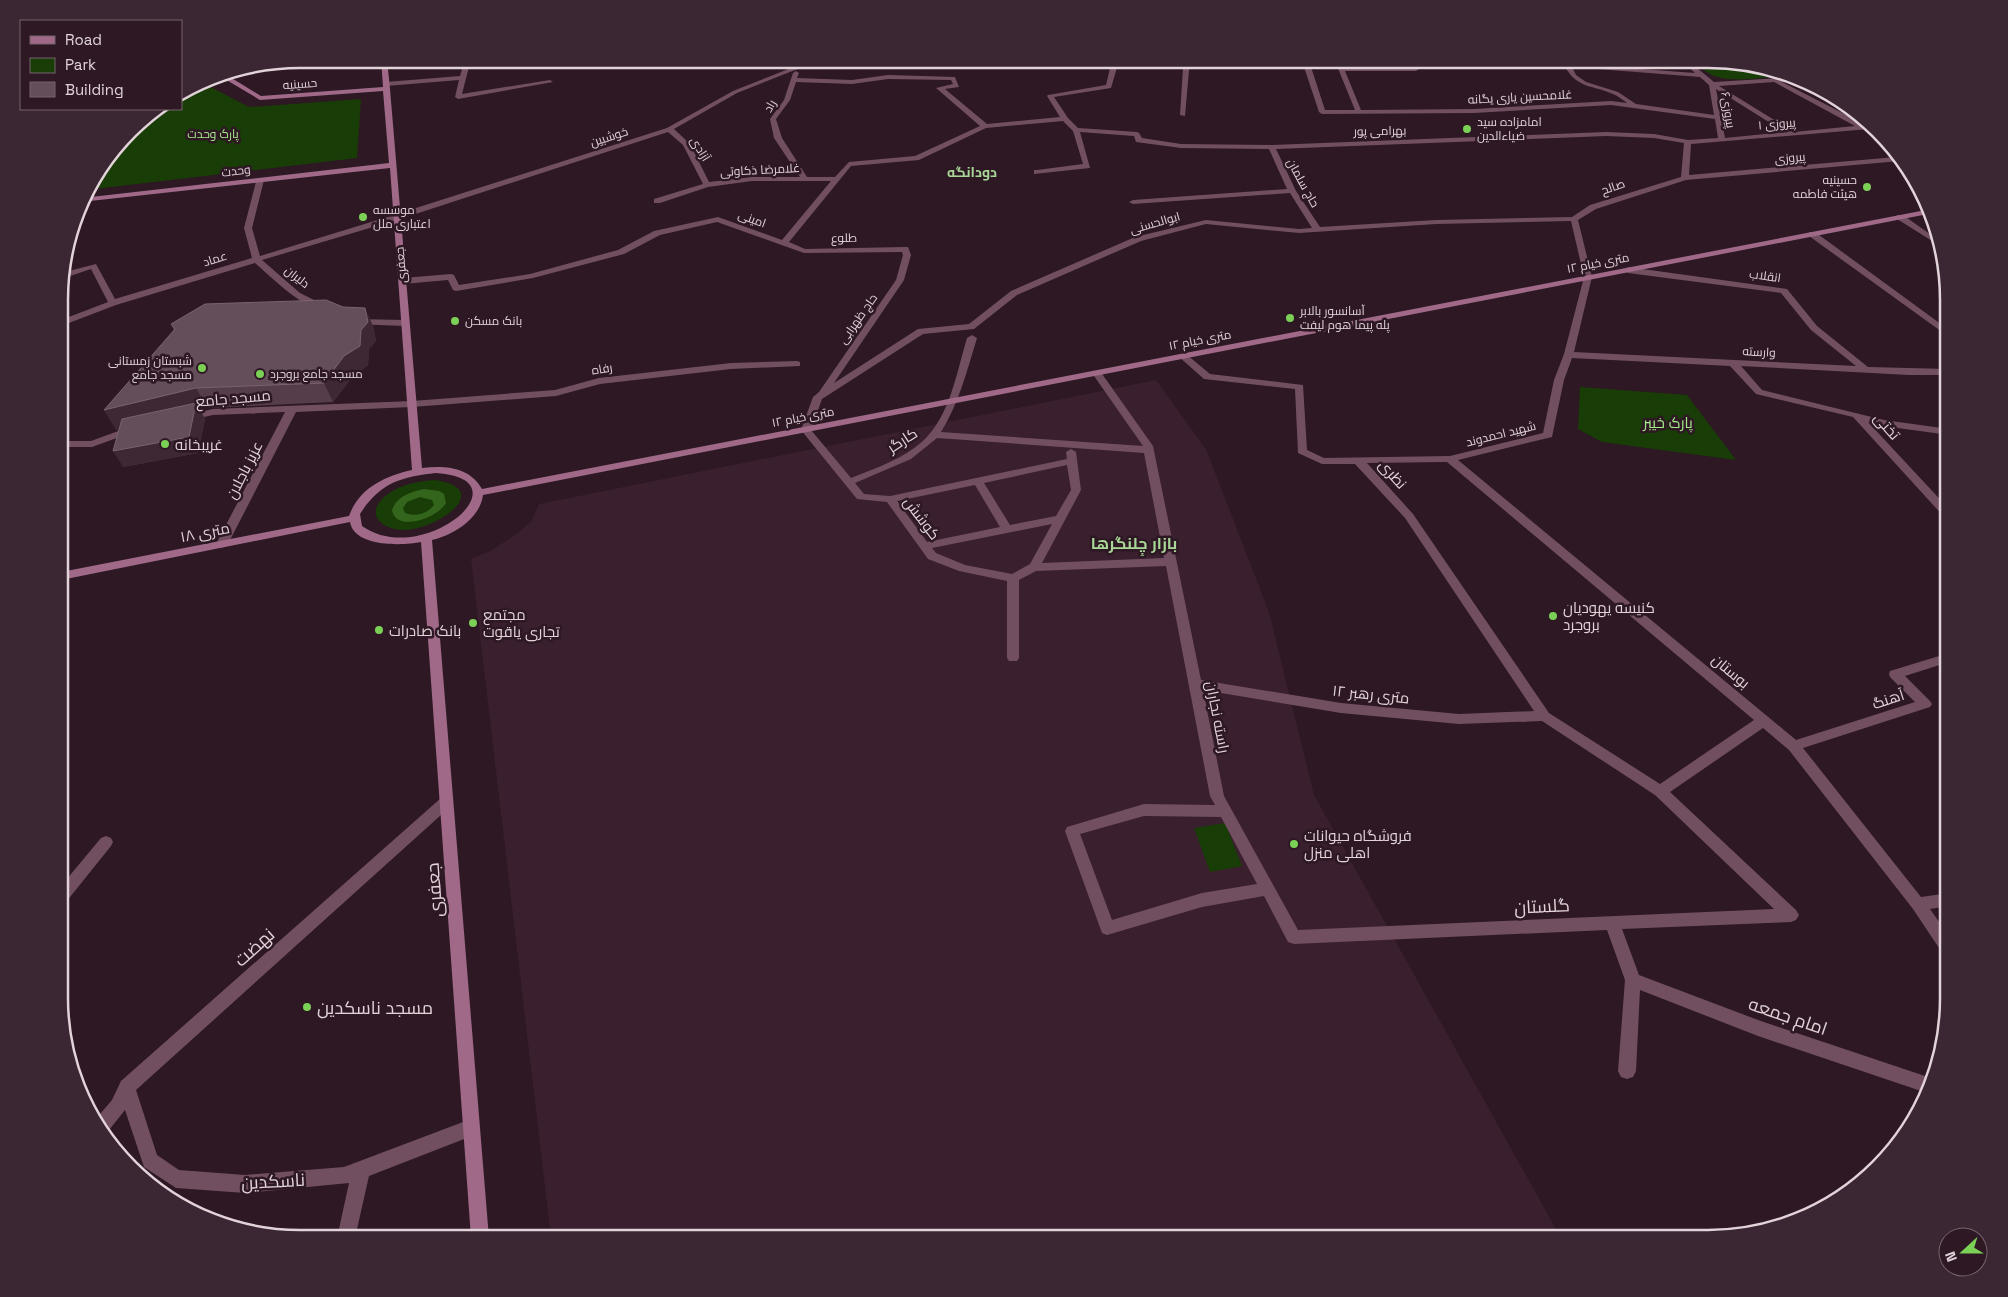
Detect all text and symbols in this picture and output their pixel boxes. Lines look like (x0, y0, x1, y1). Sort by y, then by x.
legend (20, 20, 182, 110)
text: Road (65, 30, 102, 49)
text: Park (65, 55, 96, 74)
street label: حسینیه (282, 75, 318, 93)
text: Building (65, 80, 124, 99)
street label: غلامحسین یاری یگانه (1467, 86, 1573, 108)
street label: پیروزی۶ (1716, 91, 1739, 130)
street label: راد (760, 97, 780, 115)
place label: امامزاده سید ضیاءالدین (1477, 114, 1542, 144)
street label: پیروزی ۱ (1758, 114, 1797, 135)
street label: خوشبین (588, 123, 630, 151)
street label: بهرامی پور (1353, 123, 1406, 140)
marker: امامزاده سید ضیاءالدین (1461, 123, 1473, 135)
park label: پارک وحدت (187, 126, 240, 143)
street label: آزادی (686, 134, 714, 165)
street label: پیروزی (1774, 149, 1807, 168)
street label: حاج سلمان (1283, 156, 1323, 210)
street label: غلامرضا ذکاوتی (720, 160, 800, 180)
street label: وحدت (221, 161, 251, 181)
district label: دودانگه (947, 163, 997, 181)
place label: حسینیه هیئت فاطمه (1793, 172, 1857, 202)
street label: صالح (1599, 175, 1627, 199)
marker: حسینیه هیئت فاطمه (1861, 181, 1873, 193)
place label: موسسه اعتباری ملل (373, 202, 431, 232)
street label: امینی (736, 207, 768, 231)
street label: ابوالحسنی (1128, 208, 1182, 238)
marker: موسسه اعتباری ملل (357, 211, 369, 223)
street label: طلوع (831, 230, 857, 246)
street label: جعفری (391, 246, 411, 284)
street label: عماد (201, 248, 229, 270)
street label: ۱۲ متری خیام (1566, 249, 1630, 277)
street label: دلیران (281, 262, 313, 292)
street label: انقلاب (1748, 266, 1782, 286)
street label: حاج ظهرابی (835, 291, 881, 347)
place label: آسانسور بالابر پله پیما هوم لیفت (1299, 303, 1391, 334)
marker: آسانسور بالابر پله پیما هوم لیفت (1284, 312, 1296, 324)
place label: بانک مسکن (465, 313, 522, 329)
marker: بانک مسکن (449, 315, 461, 327)
street label: ۱۲ متری خیام (1168, 326, 1232, 354)
street label: وارسته (1742, 343, 1776, 361)
place label: شبستان زمستانی مسجد جامع (108, 353, 192, 383)
street label: رفاه (590, 359, 614, 379)
marker: شبستان زمستانی مسجد جامع (196, 362, 208, 374)
place label: مسجد جامع بروجرد (270, 366, 363, 382)
marker: مسجد جامع بروجرد (254, 368, 266, 380)
street label: مسجد جامع (195, 385, 272, 413)
street label: ۱۲ متری خیام (771, 403, 835, 431)
street label: تختی (1869, 408, 1904, 444)
park label: پارک خیبر (1642, 413, 1693, 433)
street label: شهید احمدوند (1464, 418, 1538, 450)
street label: کارگر (882, 423, 921, 457)
place label: غریبخانه (175, 435, 223, 454)
marker: غریبخانه (159, 438, 171, 450)
street label: عزیز باجلان (221, 438, 268, 503)
street label: نظری (1374, 455, 1411, 493)
street label: کوشش (899, 493, 944, 544)
street label: ۱۸ متری (179, 518, 231, 547)
district label: بازار چِلنگرها (1091, 533, 1177, 556)
place label: کنیسه یهودیان بروجرد (1563, 598, 1655, 634)
place label: مجتمع تجاری یاقوت (483, 605, 560, 642)
marker: کنیسه یهودیان بروجرد (1547, 610, 1559, 622)
marker: مجتمع تجاری یاقوت (467, 617, 479, 629)
place label: بانک صادرات (389, 621, 461, 640)
marker: بانک صادرات (373, 624, 385, 636)
street label: بوستان (1707, 650, 1754, 693)
street label: راسته نجاران (1201, 679, 1234, 755)
street label: ۱۲ متری رهبر (1332, 681, 1410, 708)
street label: آهنگ (1870, 685, 1906, 713)
place label: فروشگاه حیوانات اهلی منزل (1304, 826, 1412, 863)
marker: فروشگاه حیوانات اهلی منزل (1288, 838, 1300, 850)
street label: جعفری (421, 862, 447, 918)
street label: گلستان (1514, 893, 1570, 919)
street label: نهضت (229, 923, 279, 971)
street label: امام جمعه (1745, 992, 1830, 1041)
place label: مسجد ناسکدین (317, 996, 433, 1019)
marker: مسجد ناسکدین (301, 1001, 313, 1013)
street label: ناسکدین (241, 1168, 305, 1194)
north arrow (1938, 1227, 1988, 1277)
text: N (1941, 1249, 1961, 1264)

